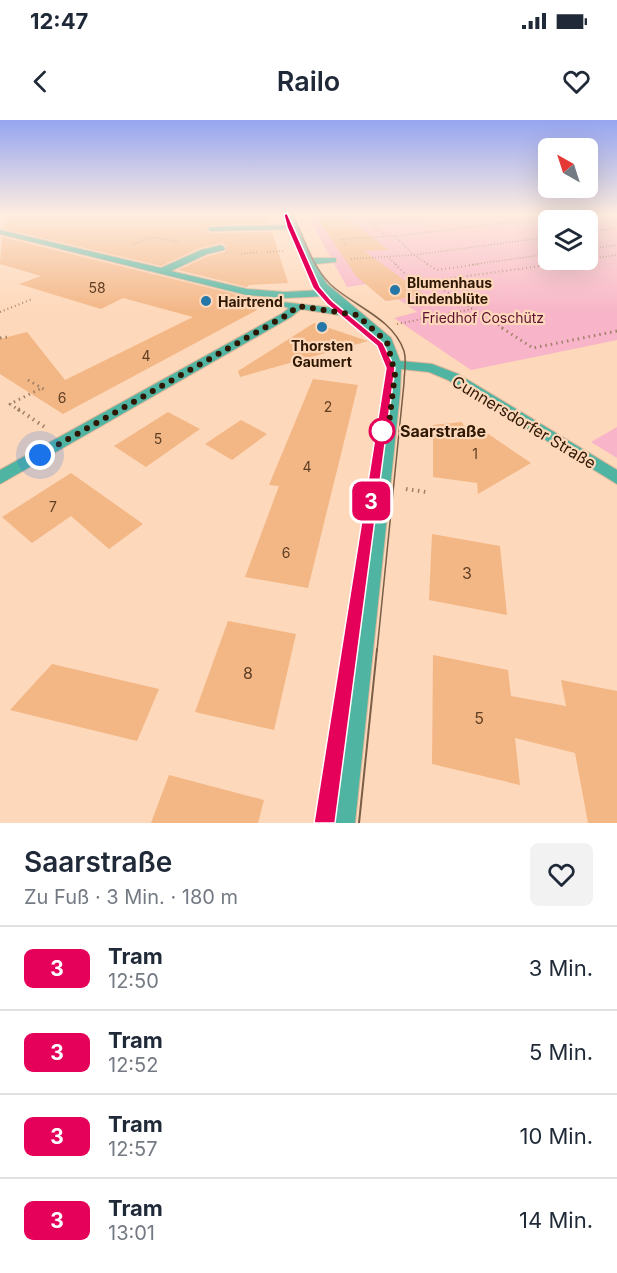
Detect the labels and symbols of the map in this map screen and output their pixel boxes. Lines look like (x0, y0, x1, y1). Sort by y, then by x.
north arrow (538, 138, 598, 198)
place label: Blumenhaus Lindenblüte (407, 274, 492, 307)
house number: 58 (88, 279, 106, 296)
marker: Blumenhaus Lindenblüte (388, 283, 402, 297)
place label: Hairtrend (218, 293, 283, 310)
marker: Hairtrend (199, 294, 213, 308)
park label: Friedhof Coschütz (422, 309, 544, 326)
marker: Thorsten Gaumert (315, 320, 329, 334)
place label: Thorsten Gaumert (291, 337, 353, 370)
house number: 4 (141, 347, 151, 364)
street label: Cunnersdorfer Straße (448, 371, 600, 473)
house number: 6 (58, 389, 66, 406)
house number: 2 (324, 398, 332, 415)
marker: Saarstraße (369, 418, 395, 444)
place label: Saarstraße (400, 421, 486, 441)
house number: 5 (154, 430, 162, 447)
your location (25, 440, 55, 470)
house number: 1 (472, 445, 478, 462)
house number: 4 (302, 458, 312, 475)
line badge: 3 (352, 482, 391, 520)
house number: 7 (49, 498, 57, 515)
house number: 6 (282, 544, 290, 561)
house number: 3 (462, 563, 472, 583)
house number: 8 (243, 663, 253, 683)
house number: 5 (474, 708, 484, 728)

